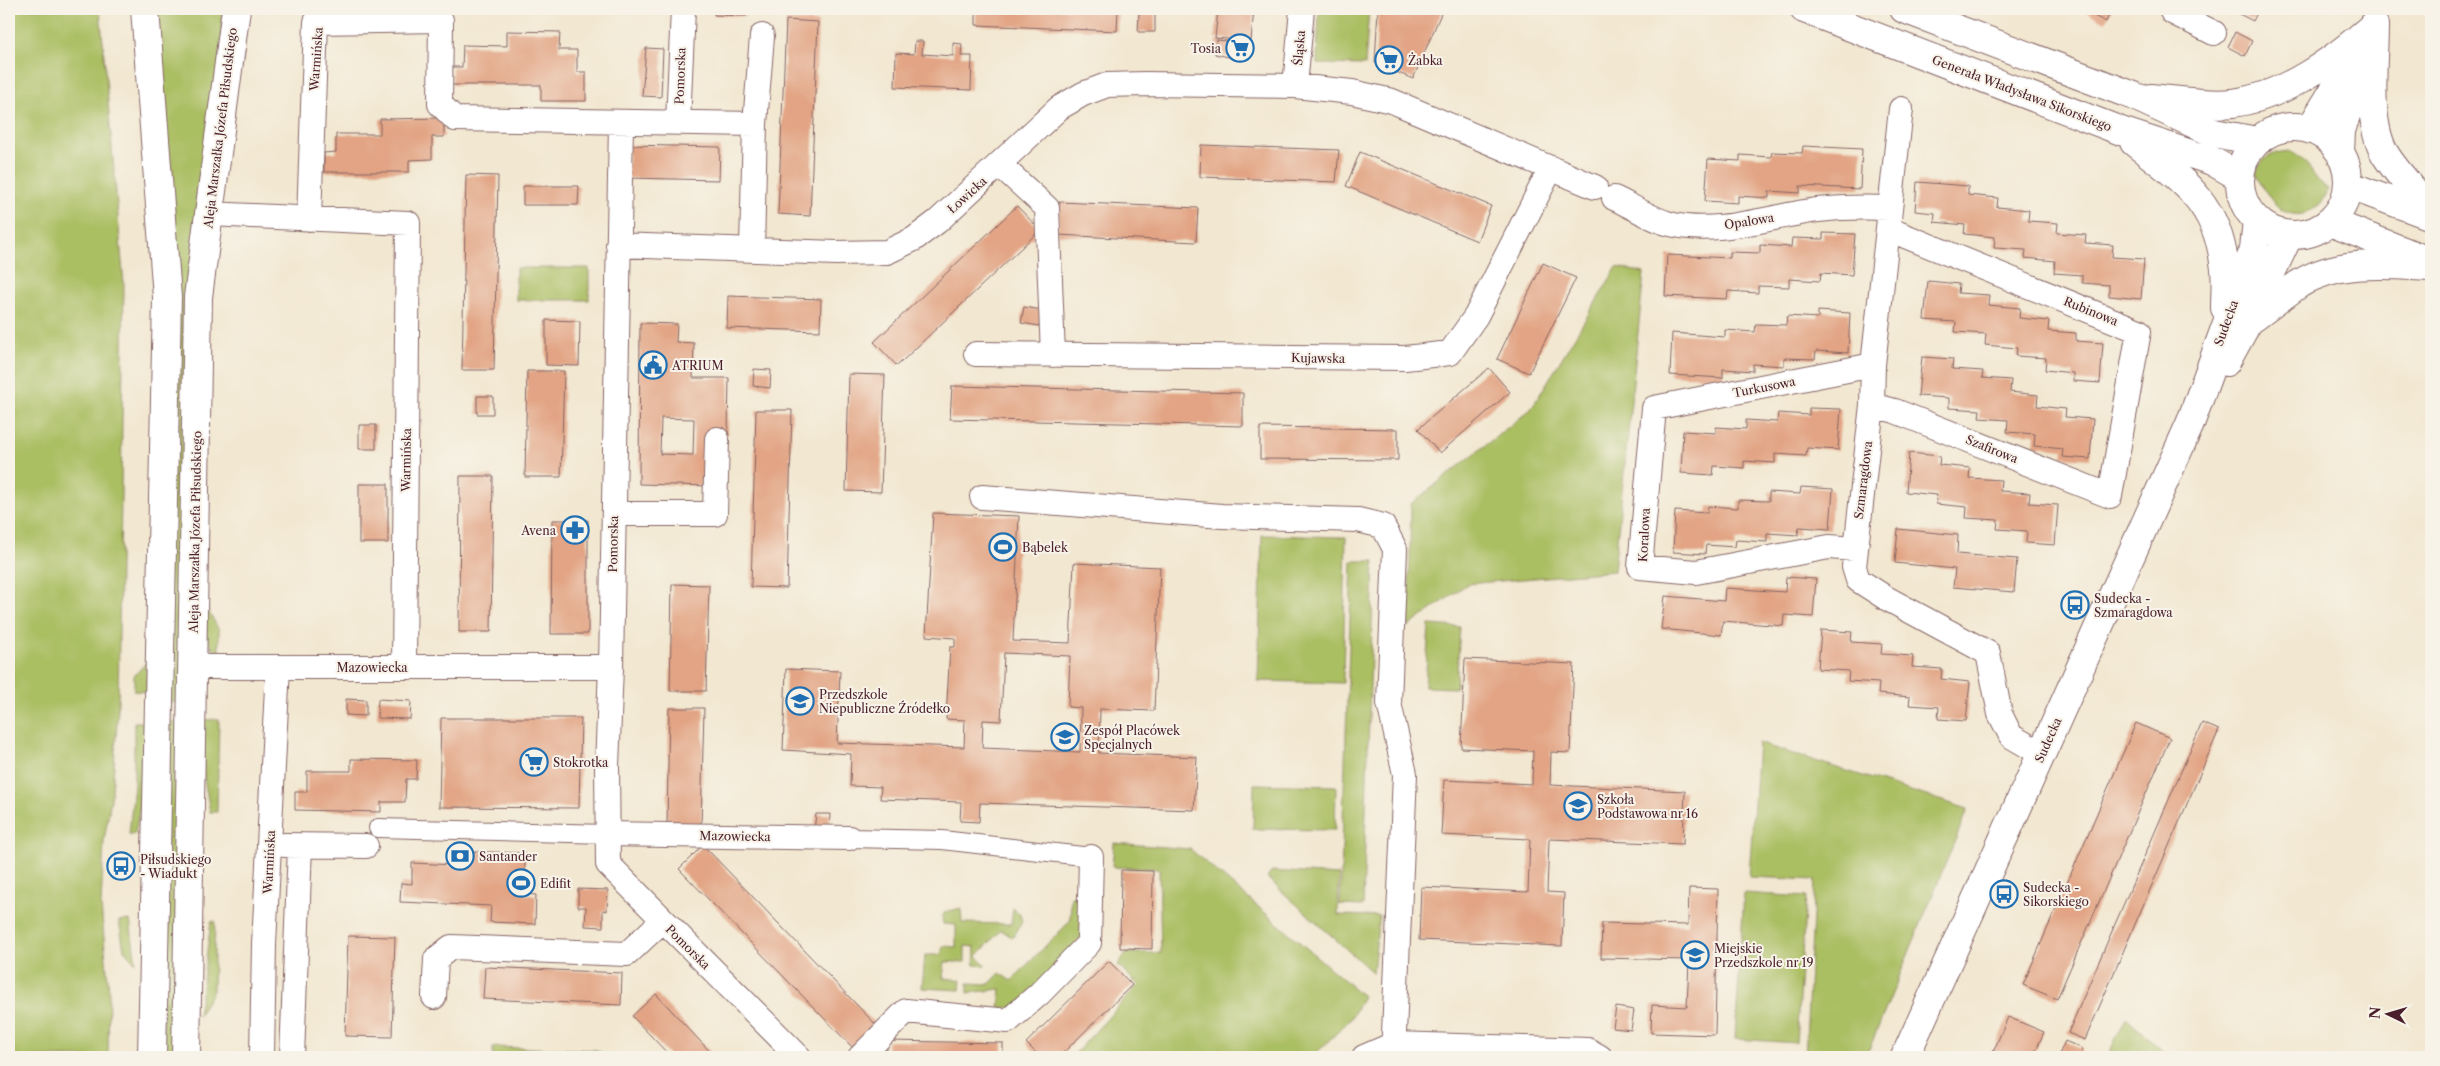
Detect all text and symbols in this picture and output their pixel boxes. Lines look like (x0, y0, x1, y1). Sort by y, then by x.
street label: Warmińska (306, 26, 326, 92)
street label: Aleja Marszałka Józefa Piłsudskiego (200, 27, 240, 230)
street label: Śląska (1289, 29, 1308, 66)
supermarket icon: Tosia (1225, 33, 1255, 63)
place label: Tosia (1191, 41, 1222, 56)
supermarket icon: Żabka (1374, 45, 1404, 75)
street label: Pomorska (672, 47, 689, 105)
place label: Żabka (1408, 52, 1443, 68)
street label: Generała Władysława Sikorskiego (1930, 52, 2114, 134)
street label: Łowicka (944, 173, 990, 217)
street label: Opalowa (1723, 210, 1776, 232)
street label: Rubinowa (2062, 293, 2121, 329)
street label: Sudecka (2211, 297, 2241, 348)
public building icon: ATRIUM (638, 350, 668, 380)
street label: Kujawska (1291, 350, 1346, 366)
place label: ATRIUM (671, 358, 724, 373)
street label: Turkusowa (1731, 373, 1797, 400)
street label: Warmińska (398, 427, 414, 493)
street label: Aleja Marszałka Józefa Piłsudskiego (186, 431, 204, 634)
street label: Szafirowa (1964, 432, 2021, 467)
street label: Szmaragdowa (1851, 439, 1875, 520)
street label: Koralowa (1635, 507, 1653, 562)
pharmacy icon: Avena (560, 515, 590, 545)
street label: Pomorska (605, 515, 621, 573)
place label: Avena (520, 523, 557, 538)
sports icon: Bąbelek (988, 532, 1018, 562)
place label: Bąbelek (1022, 540, 1069, 555)
bus stop icon: Sudecka - Szmaragdowa (2060, 590, 2090, 620)
place label: Sudecka - Szmaragdowa (2094, 591, 2173, 620)
street label: Mazowiecka (336, 660, 408, 675)
school or university icon: Przedszkole Niepubliczne Źródełko (785, 686, 815, 716)
place label: Przedszkole Niepubliczne Źródełko (819, 687, 950, 716)
street label: Sudecka (2031, 714, 2065, 765)
school or university icon: Zespół Placówek Specjalnych (1050, 722, 1080, 752)
place label: Zespół Placówek Specjalnych (1084, 723, 1181, 752)
supermarket icon: Stokrotka (519, 747, 549, 777)
place label: Stokrotka (553, 755, 609, 770)
school or university icon: Szkoła Podstawowa nr 16 (1563, 791, 1593, 821)
place label: Szkoła Podstawowa nr 16 (1597, 792, 1698, 821)
street label: Mazowiecka (699, 828, 771, 844)
street label: Warmińska (260, 829, 278, 895)
bank icon: Santander (445, 841, 475, 871)
place label: Santander (479, 849, 537, 864)
bus stop icon: Piłsudskiego - Wiadukt (106, 851, 136, 881)
place label: Piłsudskiego - Wiadukt (140, 852, 211, 881)
sports icon: Edifit (506, 868, 536, 898)
place label: Edifit (540, 876, 572, 891)
bus stop icon: Sudecka - Sikorskiego (1989, 879, 2019, 909)
place label: Sudecka - Sikorskiego (2023, 880, 2089, 909)
street label: Pomorska (663, 922, 714, 973)
school or university icon: Miejskie Przedszkole nr 19 (1680, 940, 1710, 970)
place label: Miejskie Przedszkole nr 19 (1714, 941, 1814, 970)
north arrow (2362, 988, 2412, 1038)
text: N (2366, 1006, 2385, 1020)

